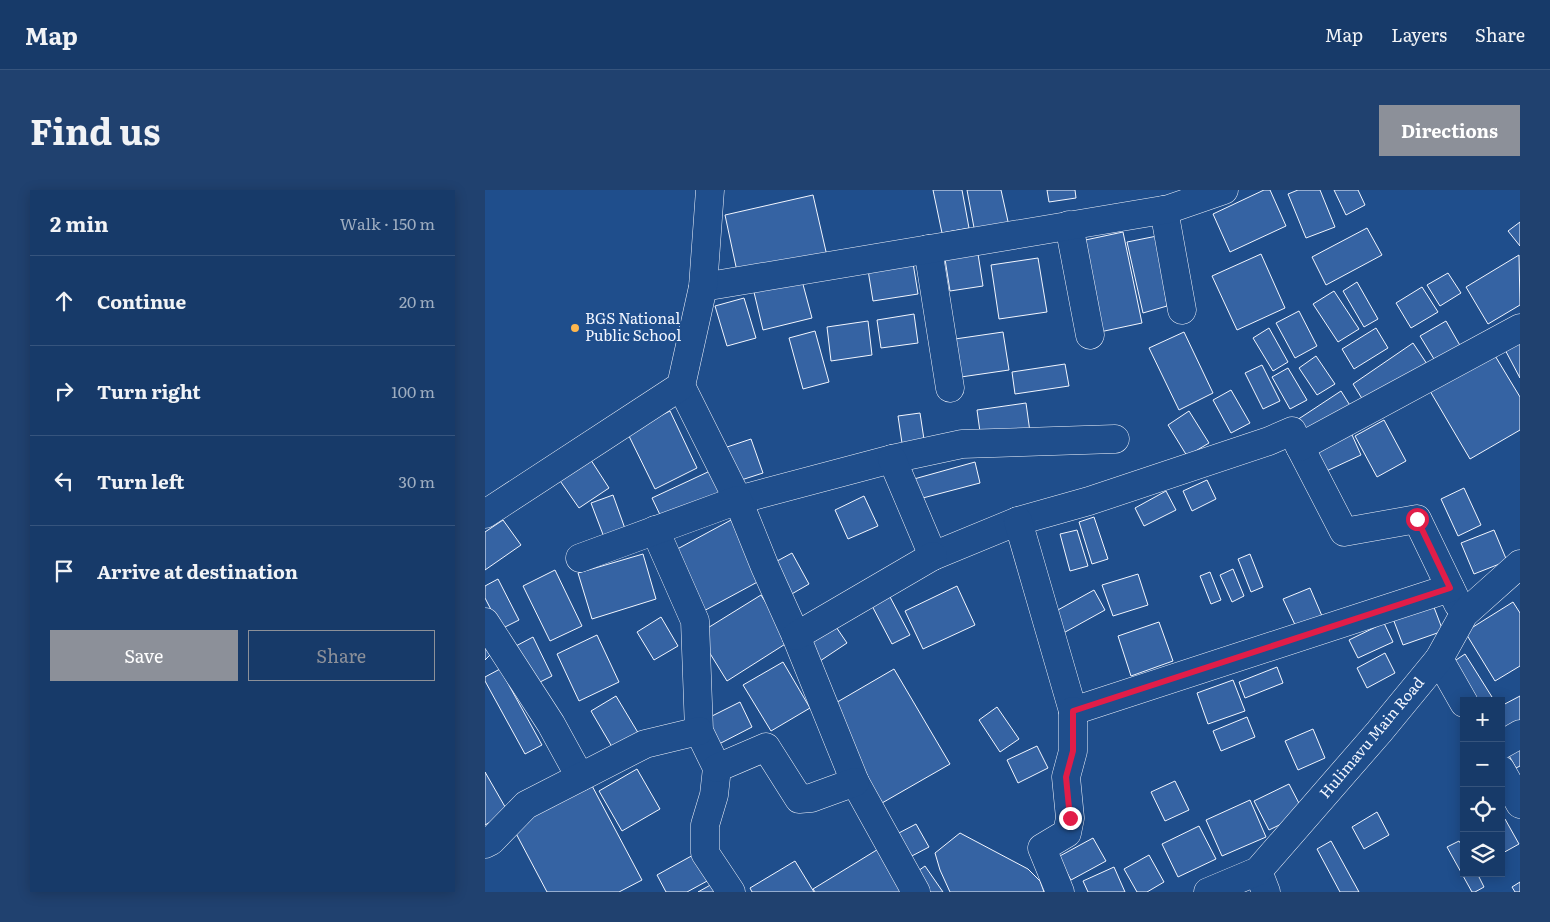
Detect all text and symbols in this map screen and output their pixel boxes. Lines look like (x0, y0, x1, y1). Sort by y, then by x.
text: Map (25, 17, 78, 52)
text: Map (1325, 21, 1363, 48)
text: Layers (1391, 21, 1447, 48)
text: Share (1475, 21, 1525, 48)
text: Find us (30, 104, 160, 156)
button: Directions (1379, 105, 1520, 156)
text: 2 min (50, 207, 109, 238)
text: Walk · 150 m (340, 211, 435, 235)
icon: ahead (50, 287, 78, 315)
text: Continue (97, 287, 186, 315)
text: 20 m (399, 289, 435, 313)
place label: BGS National Public School (585, 306, 681, 346)
marker: BGS National Public School (569, 322, 581, 334)
icon: right (50, 377, 78, 405)
text: Turn right (97, 377, 201, 405)
text: 100 m (391, 379, 435, 403)
icon: left (50, 467, 78, 495)
text: Turn left (97, 467, 184, 495)
text: 30 m (398, 469, 435, 493)
route start (1406, 508, 1429, 531)
icon: arrive (50, 557, 78, 585)
text: Arrive at destination (97, 557, 298, 585)
button: Save (50, 630, 238, 681)
button: Share (248, 630, 435, 681)
street label: Hulimavu Main Road (1313, 671, 1429, 803)
map controls (1460, 697, 1505, 877)
button: + (1460, 697, 1505, 742)
button: − (1460, 742, 1505, 787)
button: locate (1460, 787, 1505, 832)
route end (1059, 807, 1082, 830)
button: layers (1460, 832, 1505, 877)

